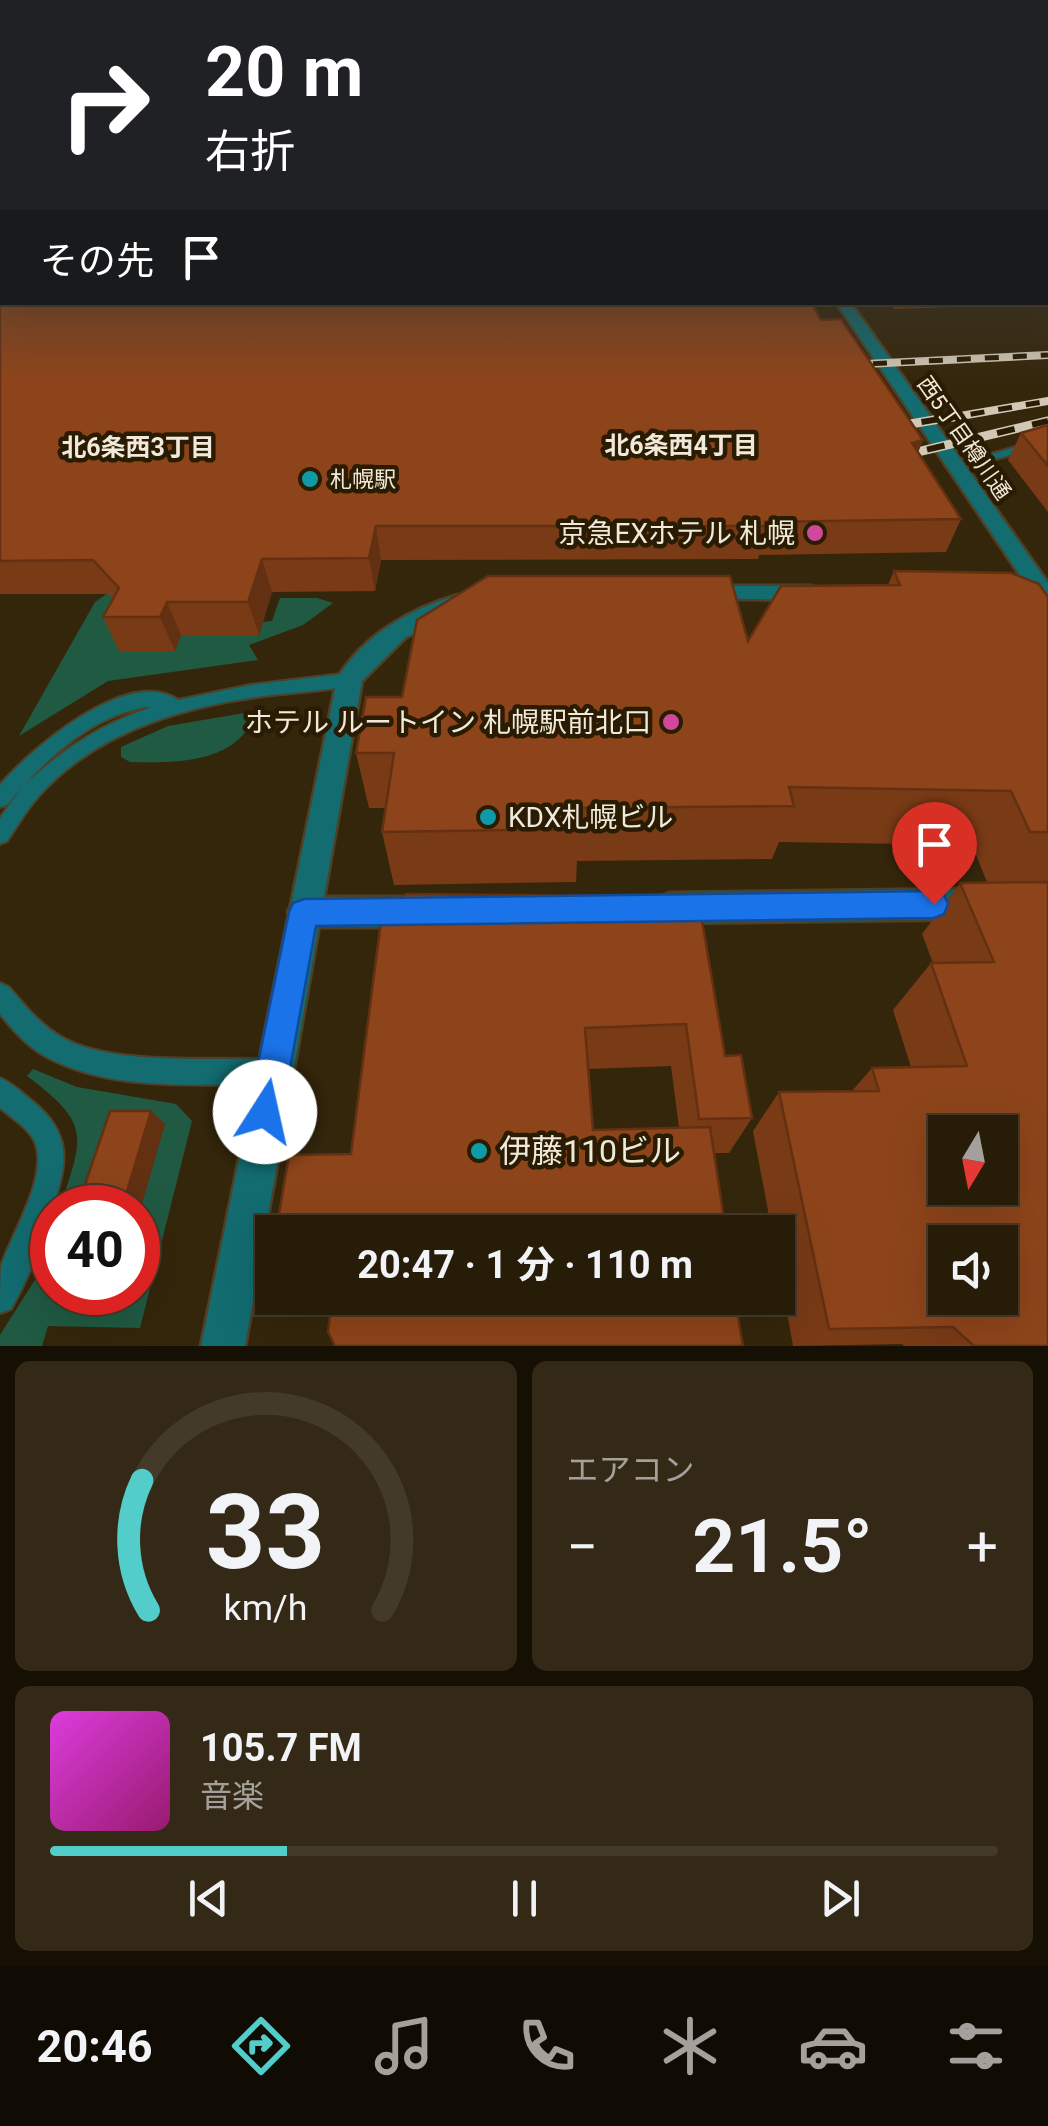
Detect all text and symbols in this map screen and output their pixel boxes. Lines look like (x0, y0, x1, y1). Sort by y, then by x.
text: 20 m (205, 31, 363, 113)
icon: right (40, 40, 170, 170)
text: 右折 (205, 125, 295, 178)
icon: arrive (174, 230, 229, 285)
text: その先 (40, 239, 154, 283)
street label: 西5丁目樽川通 (912, 372, 1016, 504)
district label: 北6条西4丁目 (604, 431, 758, 460)
district label: 北6条西3丁目 (61, 433, 215, 462)
place label: 札幌駅 (330, 467, 396, 492)
marker: 札幌駅 (299, 468, 321, 490)
place label: 京急EXホテル 札幌 (559, 517, 795, 550)
marker: 京急EXホテル 札幌 (804, 522, 826, 544)
place label: ホテル ルートイン 札幌駅前北口 (245, 706, 651, 739)
marker: ホテル ルートイン 札幌駅前北口 (660, 711, 682, 733)
place label: KDX札幌ビル (508, 801, 673, 834)
pin (892, 802, 977, 905)
marker: KDX札幌ビル (477, 806, 499, 828)
icon: arrive (907, 817, 962, 872)
position arrow (213, 1060, 317, 1164)
north arrow (928, 1115, 1018, 1205)
map controls (928, 1115, 1018, 1315)
place label: 伊藤110ビル (499, 1132, 681, 1170)
marker: 伊藤110ビル (468, 1140, 490, 1162)
speed limit sign: 40 (30, 1185, 160, 1315)
button: sound (928, 1225, 1018, 1315)
text: 20:47 · 1 分 · 110 m (357, 1243, 693, 1287)
text: エアコン (567, 1451, 695, 1489)
text: 33 (206, 1472, 325, 1593)
text: 21.5° (692, 1502, 872, 1590)
text: − (567, 1515, 598, 1579)
text: + (967, 1515, 998, 1579)
text: km/h (224, 1587, 308, 1629)
text: 105.7 FM (200, 1726, 362, 1770)
text: 音楽 (200, 1777, 264, 1815)
icon: previous (181, 1871, 236, 1926)
icon: pause (497, 1871, 552, 1926)
icon: next (813, 1871, 868, 1926)
icon: directions (226, 2011, 296, 2081)
icon: music (369, 2011, 439, 2081)
icon: phone (512, 2011, 582, 2081)
icon: climate (655, 2011, 725, 2081)
icon: car (798, 2011, 868, 2081)
icon: filters (941, 2011, 1011, 2081)
text: 20:46 (37, 2020, 153, 2073)

